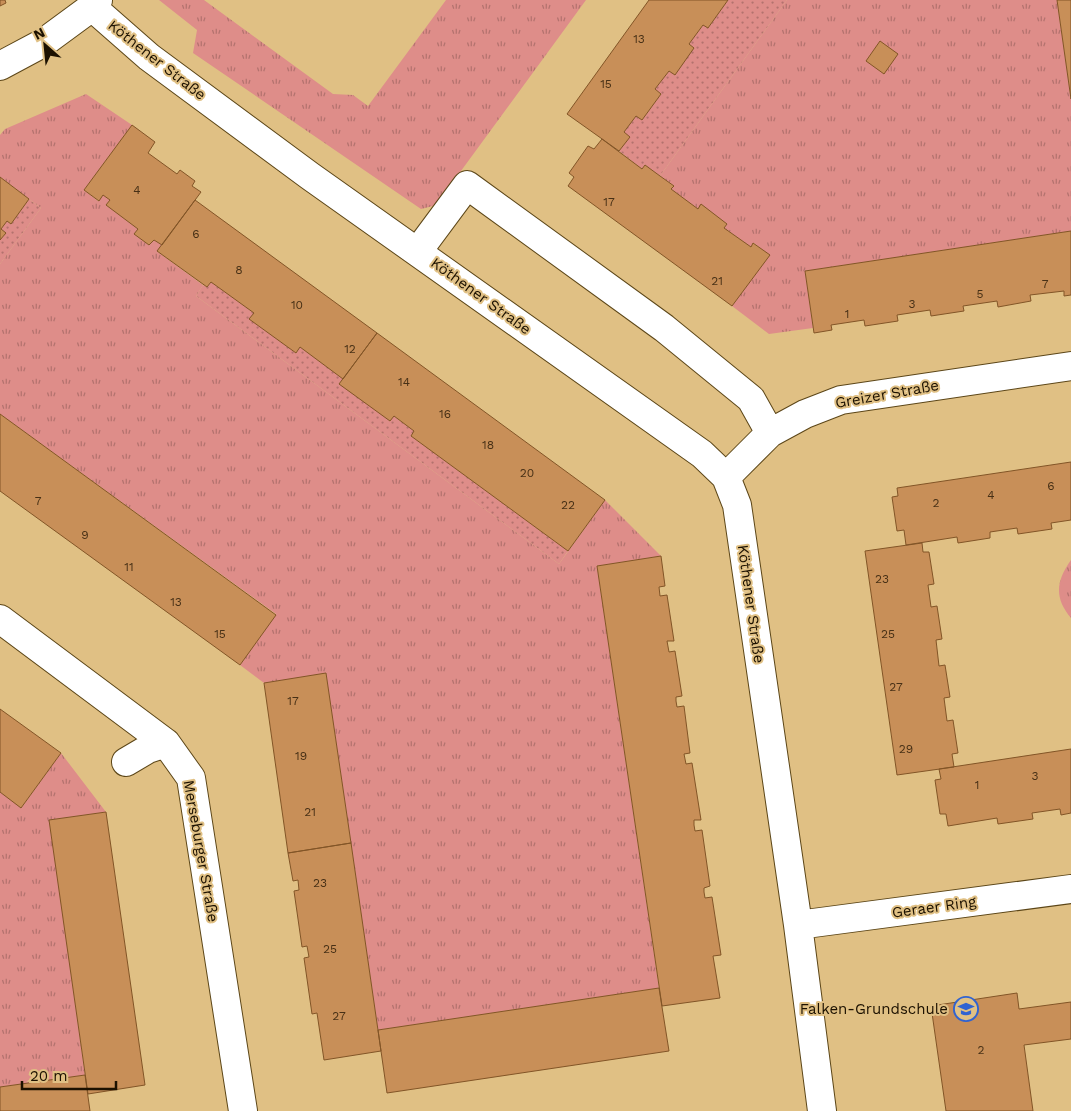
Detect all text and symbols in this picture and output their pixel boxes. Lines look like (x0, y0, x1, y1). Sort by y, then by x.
street label: Köthener Straße (104, 16, 210, 104)
north arrow (20, 20, 70, 70)
text: N (31, 24, 47, 43)
house number: 13 (633, 32, 645, 46)
house number: 15 (600, 77, 612, 91)
house number: 4 (133, 183, 141, 197)
house number: 17 (603, 195, 615, 209)
house number: 6 (192, 227, 200, 241)
street label: Köthener Straße (427, 254, 535, 338)
house number: 8 (235, 263, 243, 277)
house number: 21 (711, 274, 723, 288)
house number: 7 (1042, 277, 1049, 291)
house number: 5 (977, 287, 984, 301)
house number: 3 (909, 297, 916, 311)
house number: 10 (291, 298, 303, 312)
house number: 1 (845, 307, 849, 321)
house number: 12 (344, 342, 356, 356)
house number: 14 (398, 375, 410, 389)
street label: Greizer Straße (834, 376, 940, 412)
house number: 16 (439, 407, 451, 421)
house number: 18 (482, 438, 494, 452)
house number: 20 (520, 466, 534, 480)
house number: 6 (1047, 479, 1055, 493)
house number: 4 (987, 488, 995, 502)
house number: 7 (35, 494, 42, 508)
house number: 2 (933, 496, 940, 510)
house number: 22 (561, 498, 575, 512)
house number: 9 (81, 528, 89, 542)
street label: Köthener Straße (734, 544, 768, 664)
house number: 11 (124, 560, 134, 574)
house number: 23 (875, 572, 889, 586)
house number: 13 (170, 595, 182, 609)
house number: 15 (214, 627, 226, 641)
house number: 25 (881, 627, 895, 641)
house number: 27 (889, 680, 903, 694)
house number: 17 (287, 694, 299, 708)
house number: 29 (899, 742, 913, 756)
house number: 19 (295, 749, 307, 763)
house number: 3 (1032, 769, 1039, 783)
house number: 1 (975, 778, 979, 792)
street label: Merseburger Straße (180, 779, 222, 923)
house number: 21 (304, 805, 316, 819)
house number: 23 (313, 876, 327, 890)
street label: Geraer Ring (891, 892, 977, 922)
house number: 25 (323, 942, 337, 956)
school or university icon: Falken-Grundschule (953, 996, 979, 1022)
place label: Falken-Grundschule (800, 1000, 948, 1018)
house number: 27 (332, 1009, 346, 1023)
house number: 2 (978, 1043, 985, 1057)
scale bar (22, 1058, 116, 1090)
text: 20 m (30, 1067, 68, 1085)

